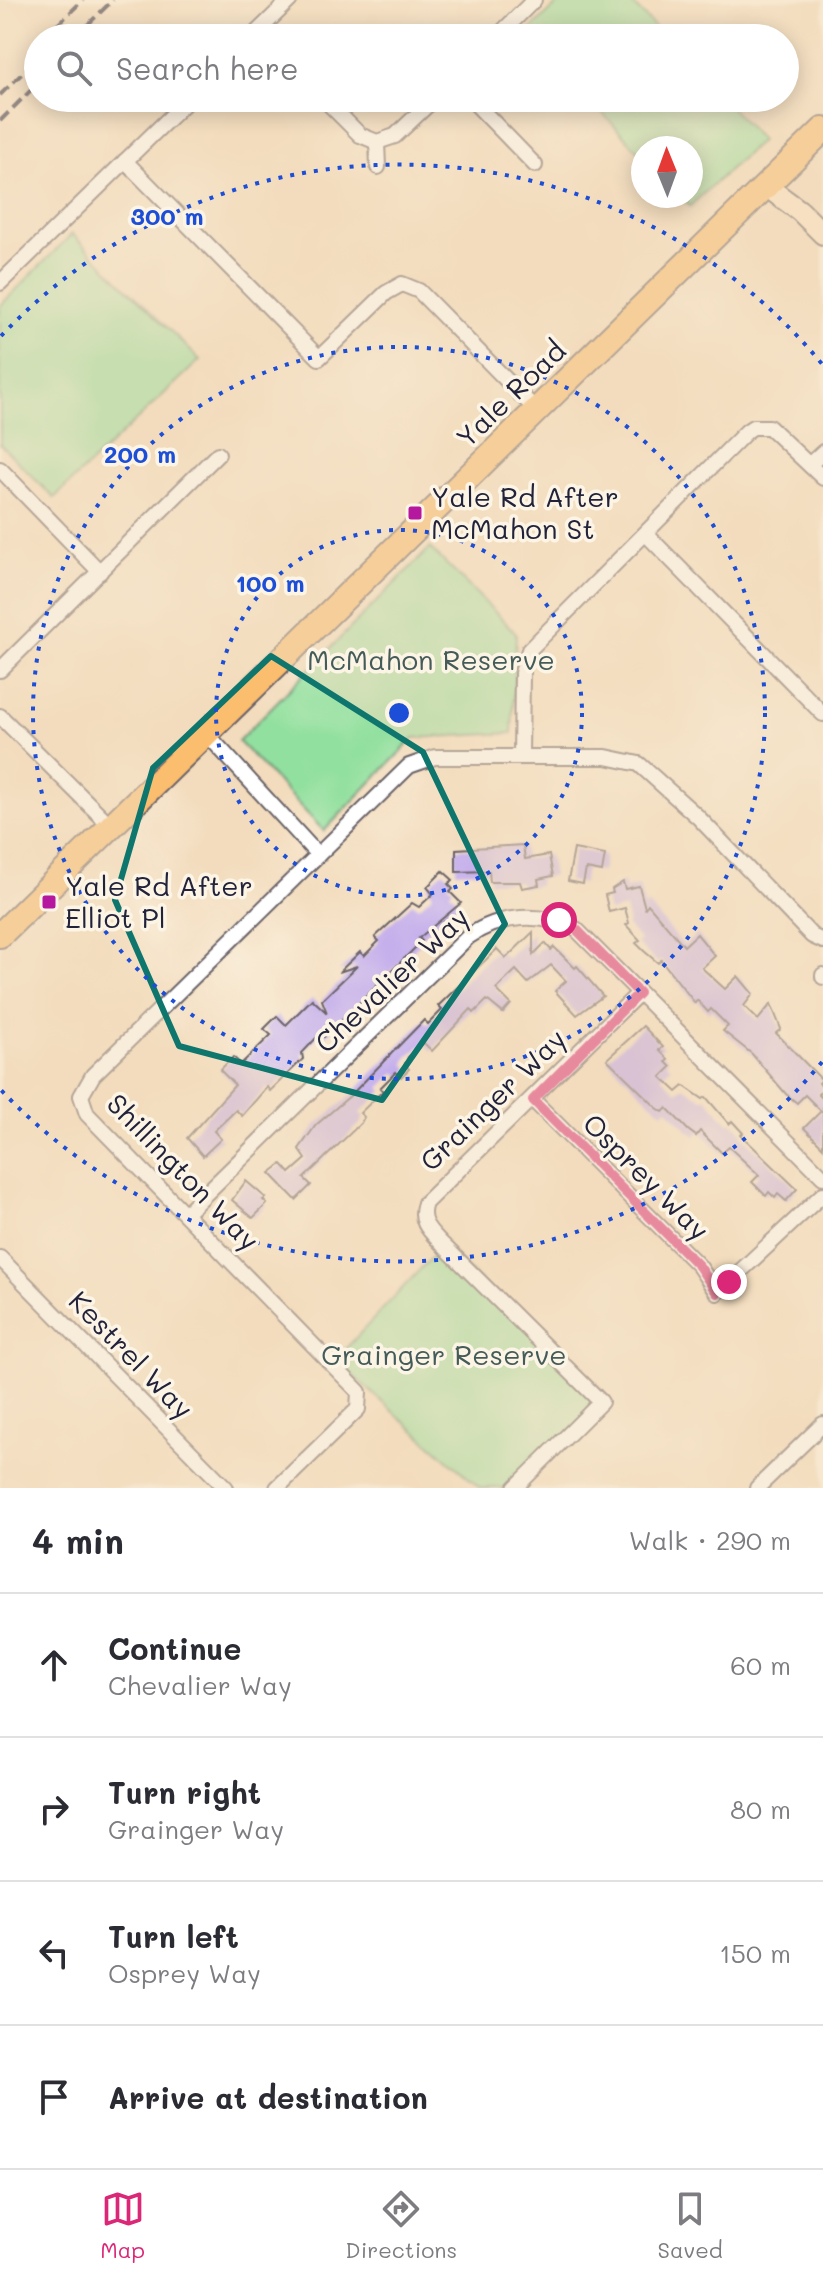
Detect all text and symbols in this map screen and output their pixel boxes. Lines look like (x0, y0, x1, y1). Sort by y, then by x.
search box (24, 24, 799, 112)
icon: search (52, 46, 96, 90)
text: Search here (116, 48, 299, 88)
north arrow (631, 136, 703, 208)
text: 300 m (131, 200, 203, 231)
street label: Yale Road (448, 332, 573, 454)
text: 200 m (104, 438, 176, 469)
place label: Yale Rd After McMahon St (431, 478, 619, 546)
marker: Yale Rd After McMahon St (406, 504, 424, 522)
text: 100 m (235, 567, 305, 598)
park label: McMahon Reserve (307, 641, 555, 677)
centre of rings (385, 699, 413, 727)
place label: Yale Rd After Elliot Pl (65, 867, 253, 935)
marker: Yale Rd After Elliot Pl (40, 893, 58, 911)
street label: Chevalier Way (307, 899, 476, 1060)
route start (541, 902, 577, 938)
street label: Grainger Way (412, 1020, 573, 1178)
street label: Shillington Way (100, 1085, 268, 1257)
street label: Osprey Way (576, 1105, 718, 1247)
route end (711, 1264, 747, 1300)
street label: Kestrel Way (62, 1283, 202, 1426)
park label: Grainger Reserve (321, 1336, 567, 1372)
text: 4 min (32, 1518, 124, 1563)
text: Walk · 290 m (629, 1523, 791, 1557)
text: Continue (108, 1628, 241, 1668)
icon: ahead (32, 1643, 76, 1687)
text: 60 m (730, 1648, 791, 1682)
text: Chevalier Way (108, 1668, 292, 1702)
text: Turn right (108, 1772, 261, 1812)
icon: right (32, 1787, 76, 1831)
text: 80 m (730, 1792, 791, 1826)
text: Grainger Way (108, 1812, 284, 1846)
text: Turn left (108, 1916, 239, 1956)
icon: left (32, 1931, 76, 1975)
text: 150 m (719, 1936, 791, 1970)
text: Osprey Way (108, 1956, 261, 1990)
icon: arrive (32, 2075, 76, 2119)
text: Arrive at destination (108, 2077, 428, 2117)
tab: Map (100, 2187, 145, 2264)
tab: Directions (345, 2187, 457, 2264)
tab: Saved (658, 2187, 723, 2264)

